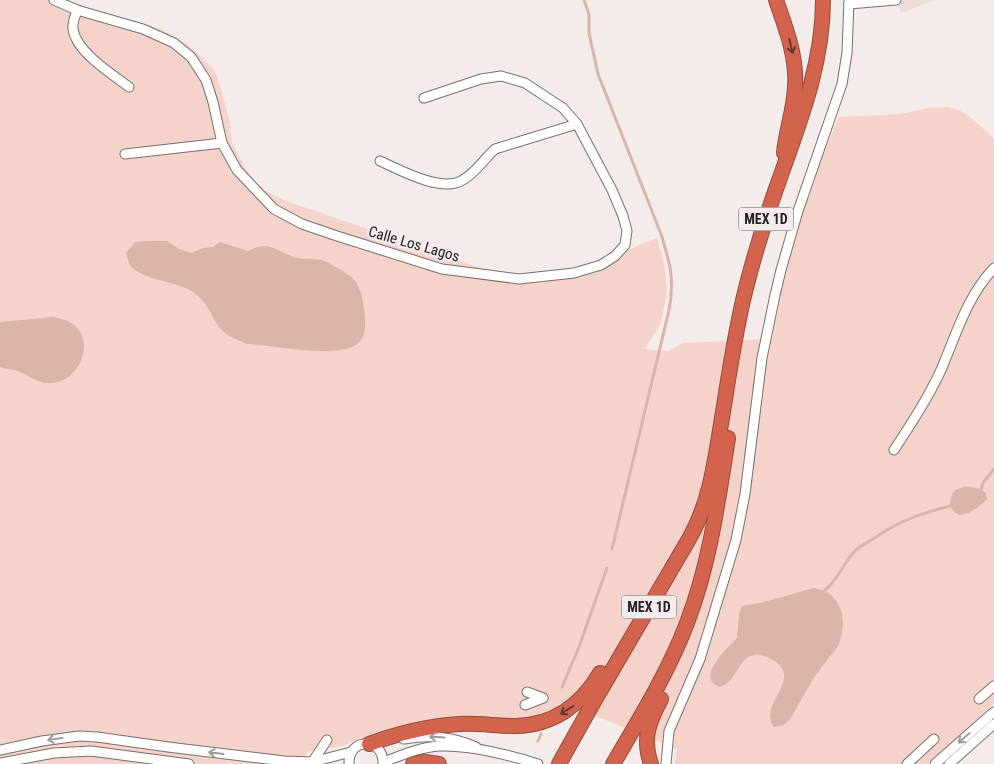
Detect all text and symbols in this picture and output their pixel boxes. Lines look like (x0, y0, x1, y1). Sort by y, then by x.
one-way arrow (787, 38, 796, 54)
road number: MEX 1D (738, 208, 794, 230)
street label: Calle Los Lagos (366, 222, 462, 266)
road number: MEX 1D (622, 596, 676, 618)
one-way arrow (560, 706, 574, 716)
one-way arrow (958, 732, 971, 744)
one-way arrow (429, 733, 445, 742)
one-way arrow (47, 734, 63, 744)
one-way arrow (208, 748, 224, 758)

